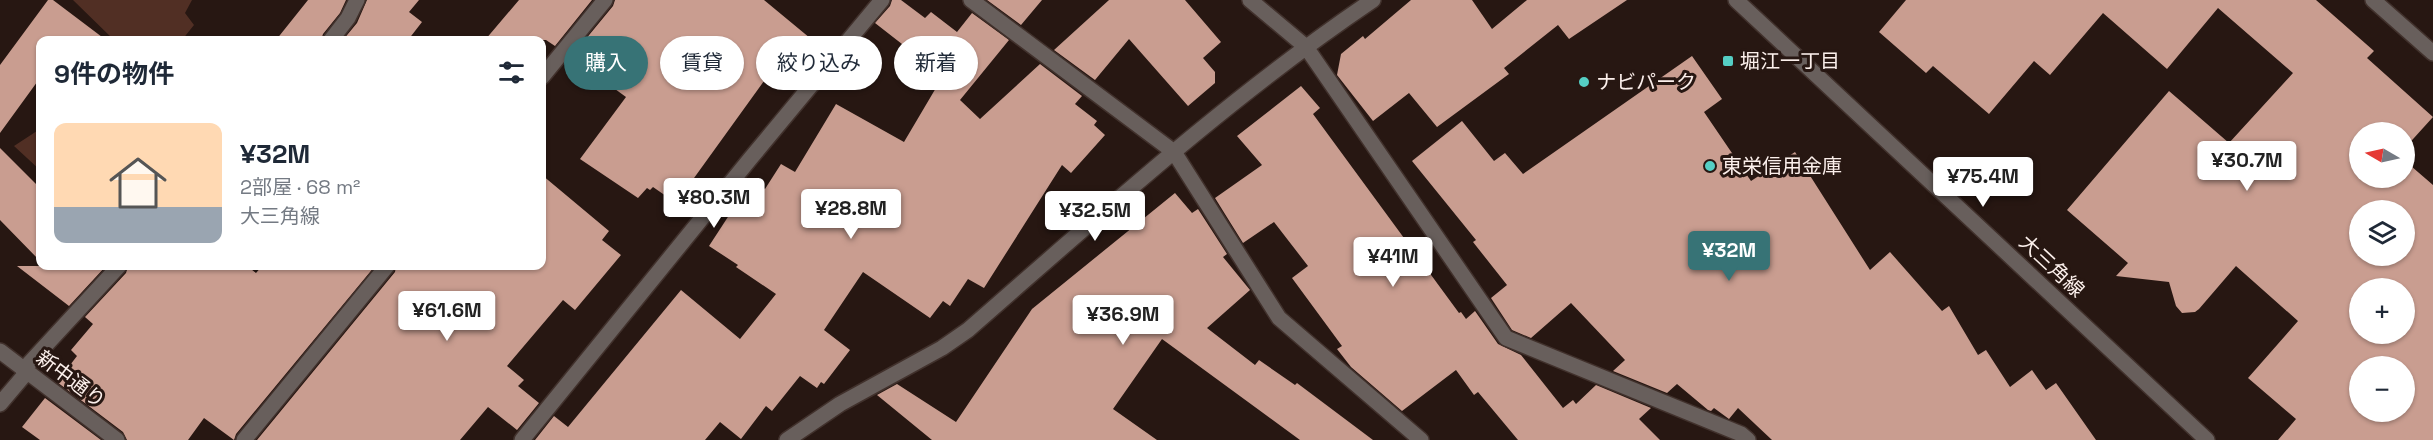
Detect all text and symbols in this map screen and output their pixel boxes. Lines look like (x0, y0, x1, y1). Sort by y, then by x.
chip: 購入 (564, 36, 648, 90)
chip: 賃貸 (660, 36, 744, 90)
chip: 絞り込み (756, 36, 882, 90)
chip: 新着 (894, 36, 978, 90)
place label: 堀江一丁目 (1740, 48, 1840, 74)
marker: 堀江一丁目 (1721, 54, 1735, 68)
icon: filters (495, 56, 528, 89)
text: 9件の物件 (54, 57, 174, 91)
place label: ナビパーク (1596, 69, 1696, 95)
marker: ナビパーク (1577, 75, 1591, 89)
north arrow (2349, 122, 2415, 188)
map controls (2349, 122, 2415, 422)
text: ¥32M (240, 137, 310, 171)
pin: ¥30.7M (2198, 141, 2296, 192)
icon: home (102, 147, 174, 219)
text: ¥30.7M (2211, 147, 2283, 173)
place label: 東栄信用金庫 (1722, 153, 1842, 179)
pin: ¥75.4M (1934, 157, 2032, 208)
marker: 東栄信用金庫 (1703, 159, 1717, 173)
text: ¥75.4M (1947, 163, 2019, 189)
text: 2部屋 · 68 m² (240, 174, 360, 200)
pin: ¥80.3M (665, 178, 763, 229)
text: ¥80.3M (678, 184, 750, 210)
pin: ¥28.8M (802, 189, 900, 240)
pin: ¥32.5M (1046, 191, 1144, 242)
text: ¥28.8M (815, 195, 887, 221)
text: ¥32.5M (1059, 197, 1131, 223)
button: layers (2349, 200, 2415, 266)
text: 大三角線 (240, 203, 320, 229)
street label: 大三角線 (2014, 229, 2090, 303)
pin: ¥32M (1693, 231, 1765, 282)
pin: ¥41M (1357, 237, 1429, 288)
text: ¥32M (1702, 237, 1756, 263)
text: ¥41M (1367, 243, 1419, 269)
button: + (2349, 278, 2415, 344)
pin: ¥61.6M (398, 291, 496, 342)
pin: ¥36.9M (1074, 295, 1172, 346)
text: ¥61.6M (412, 297, 482, 323)
text: ¥36.9M (1087, 301, 1159, 327)
street label: 新中通り (31, 345, 111, 413)
button: − (2349, 356, 2415, 422)

